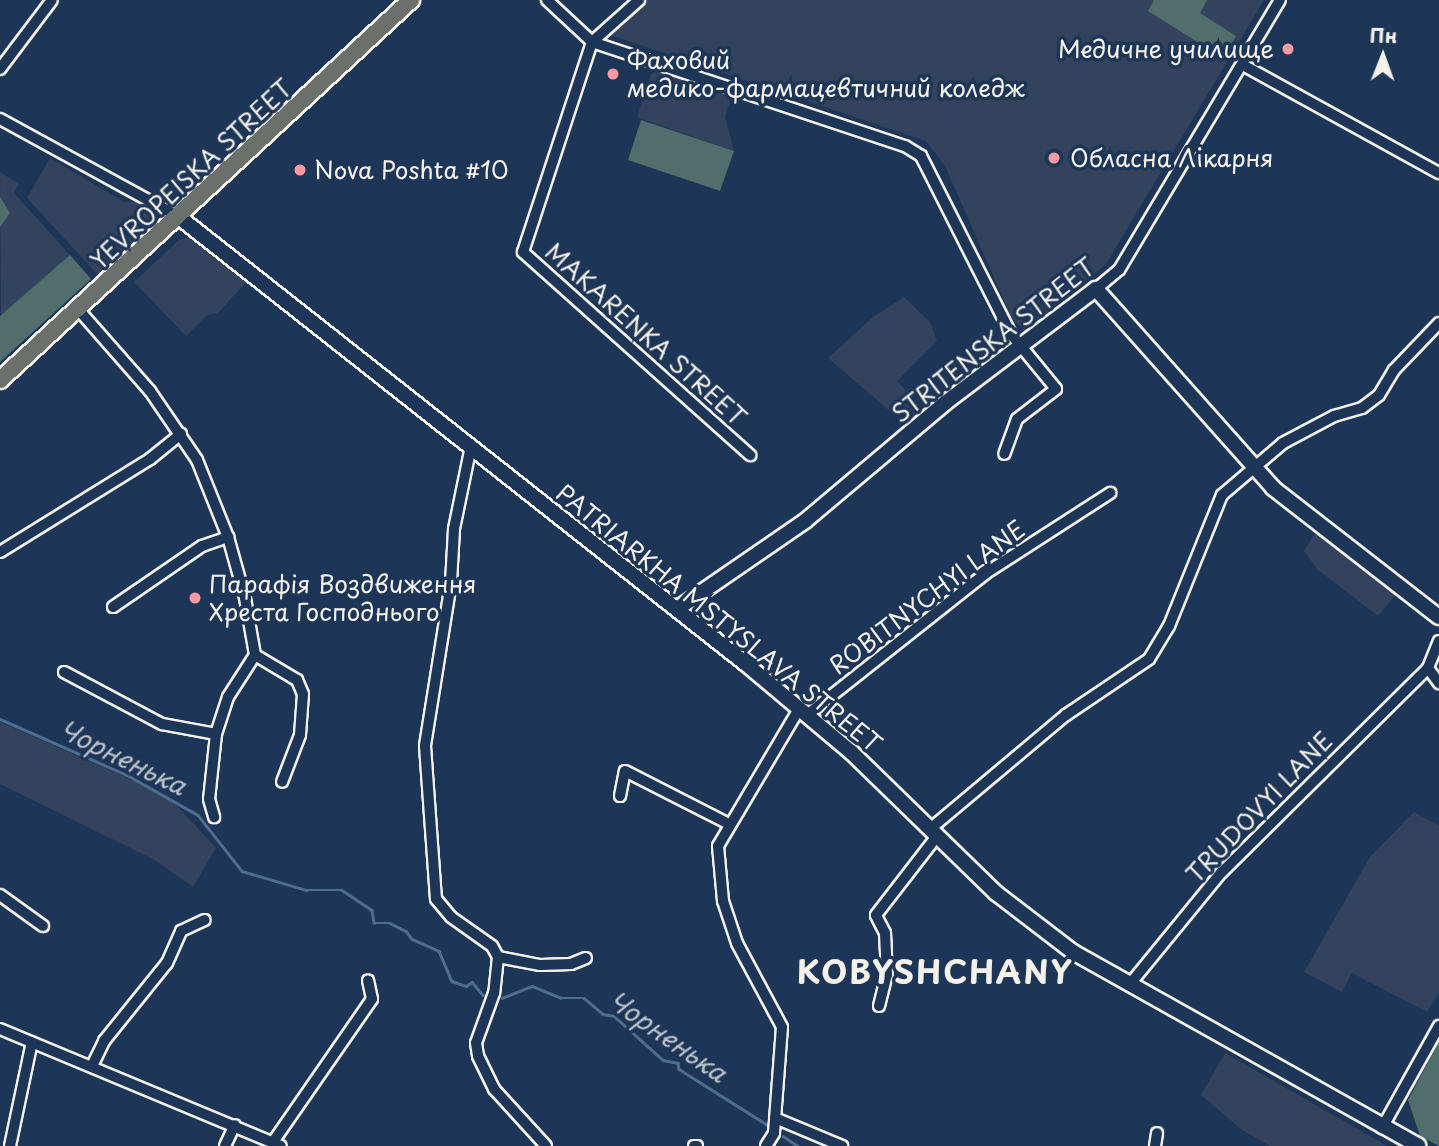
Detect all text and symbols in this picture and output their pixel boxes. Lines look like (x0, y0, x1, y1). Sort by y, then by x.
north arrow (1348, 21, 1418, 91)
text: Пн (1369, 21, 1397, 49)
place label: Медичне училище (1057, 35, 1274, 63)
marker: Медичне училище (1280, 41, 1296, 57)
place label: Фаховий медико-фармацевтичний коледж (627, 46, 1027, 102)
marker: Фаховий медико-фармацевтичний коледж (605, 66, 621, 82)
street label: YEVROPEISKA STREET (83, 72, 299, 276)
place label: Обласна Лікарня (1070, 144, 1275, 172)
marker: Обласна Лікарня (1044, 148, 1064, 168)
place label: Nova Poshta #10 (314, 156, 509, 184)
marker: Nova Poshta #10 (292, 162, 308, 178)
street label: MAKARENKA STREET (538, 235, 754, 433)
street label: STRITENSKA STREET (885, 251, 1101, 429)
street label: PATRIARKHA MSTYSLAVA STREET (548, 476, 890, 760)
street label: ROBITNYCHYI LANE (823, 514, 1031, 680)
place label: Парафія Воздвиження Хреста Господнього (209, 570, 478, 626)
marker: Парафія Воздвиження Хреста Господнього (187, 590, 203, 606)
water label: Чорненька (54, 713, 192, 801)
street label: TRUDOVYI LANE (1180, 726, 1338, 888)
district label: KOBYSHCHANY (797, 952, 1073, 990)
water label: Чорненька (603, 984, 733, 1088)

